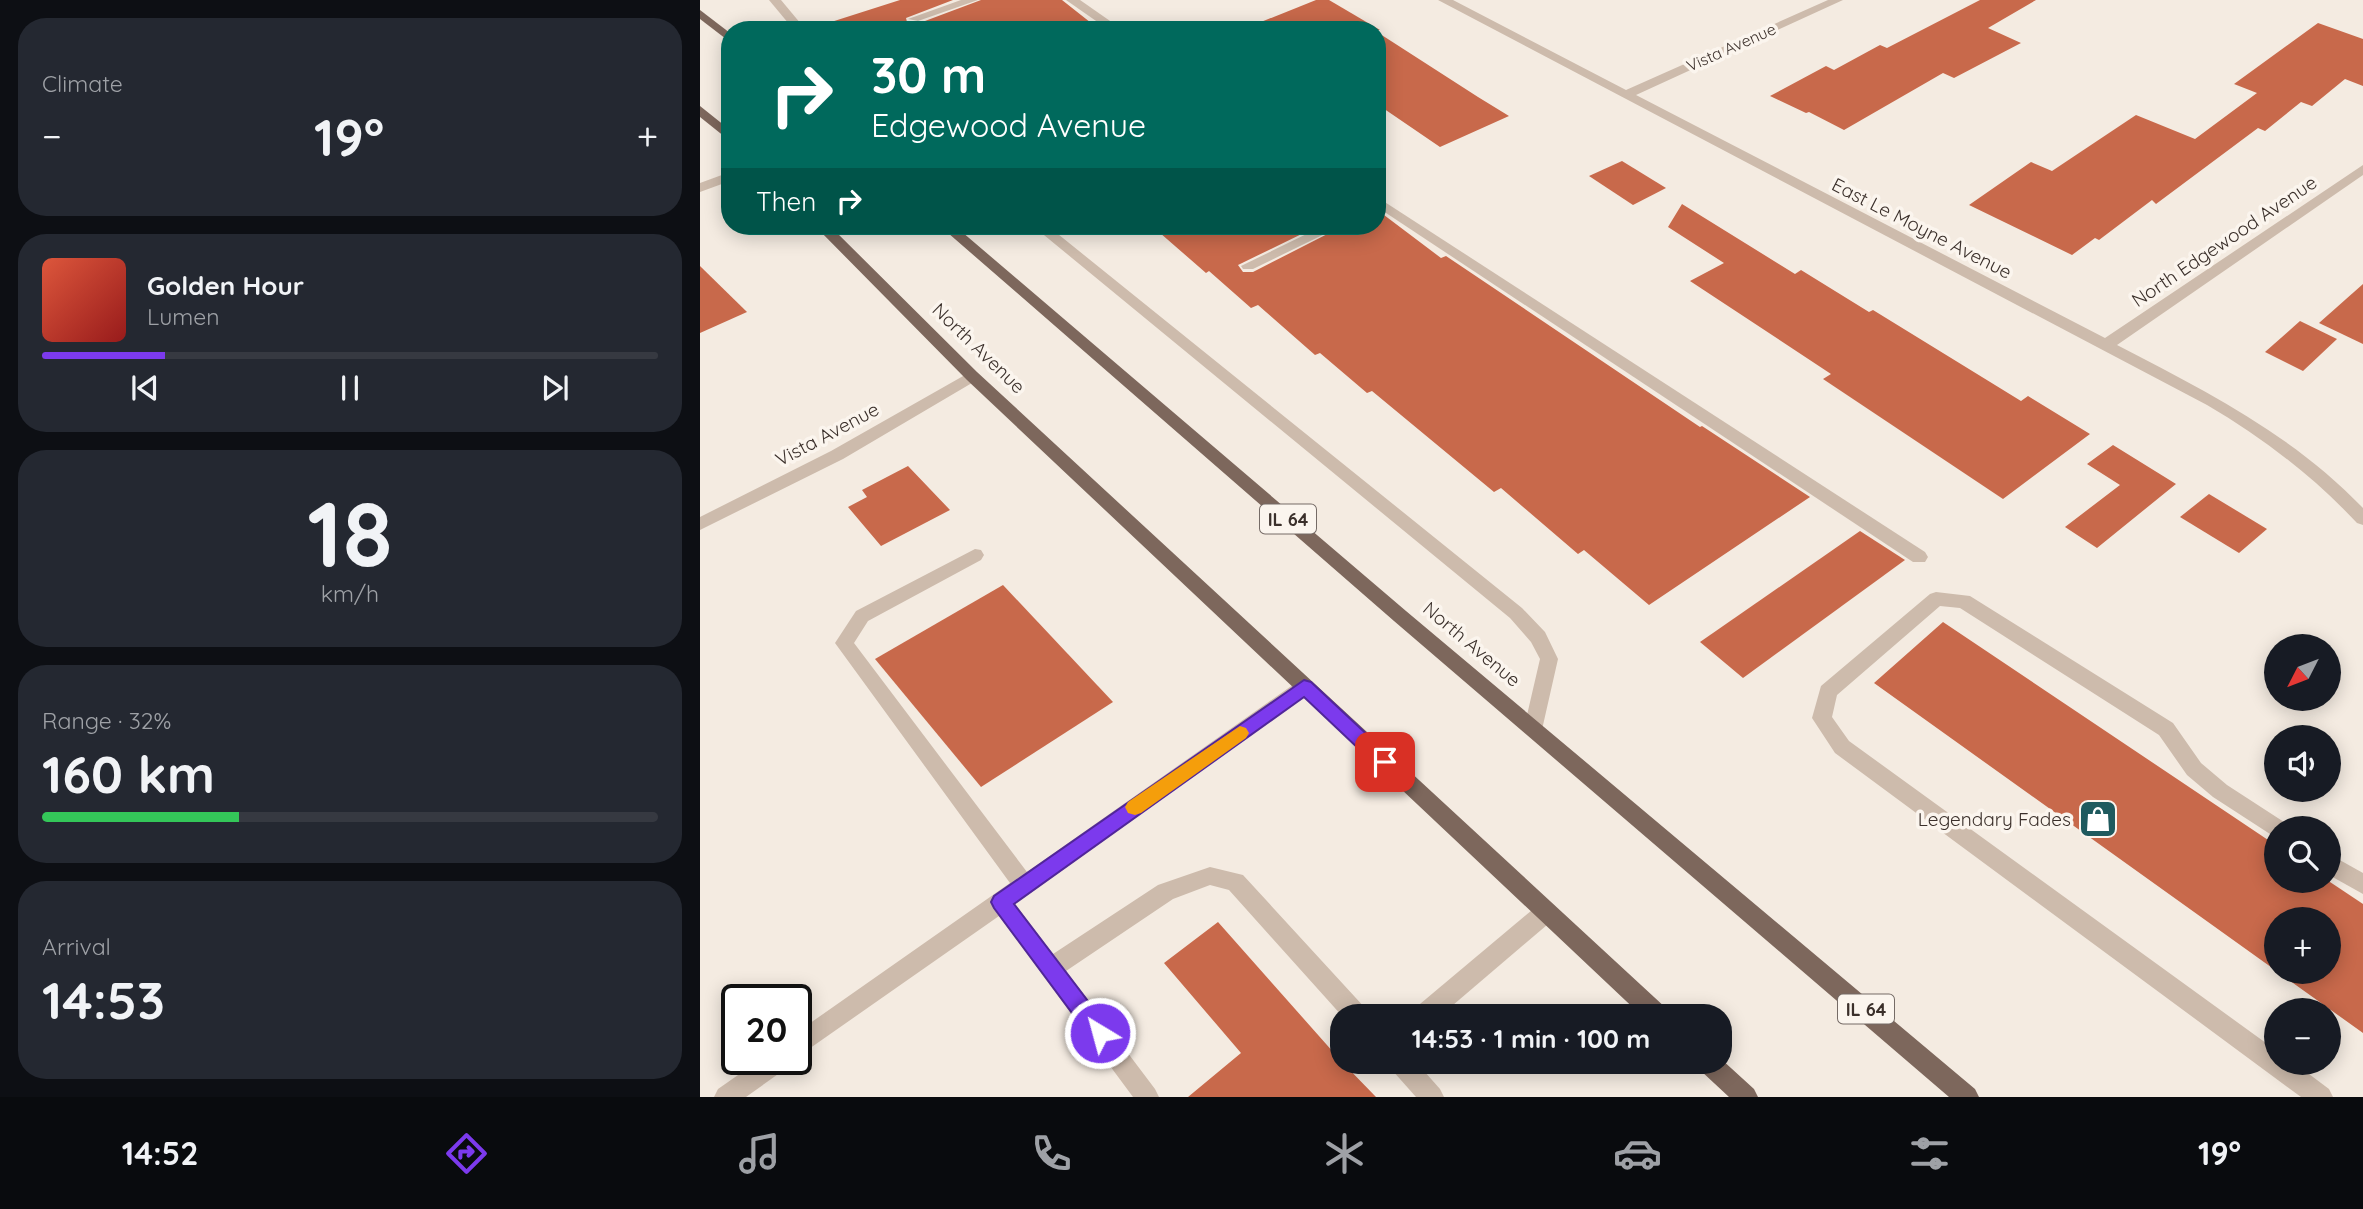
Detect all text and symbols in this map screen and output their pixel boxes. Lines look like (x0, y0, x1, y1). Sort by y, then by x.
street label: Vista Avenue (1683, 18, 1779, 76)
text: 30 m (871, 44, 986, 105)
icon: right (756, 49, 847, 140)
text: Climate (42, 69, 123, 98)
text: 19° (314, 104, 384, 169)
text: Edgewood Avenue (871, 105, 1146, 145)
text: − (42, 112, 62, 160)
text: + (637, 112, 658, 160)
street label: North Edgewood Avenue (2127, 170, 2321, 312)
street label: East Le Moyne Avenue (1828, 172, 2016, 284)
icon: right (830, 182, 868, 220)
text: Then (756, 185, 816, 218)
text: Golden Hour (147, 269, 304, 302)
street label: North Avenue (927, 298, 1031, 398)
text: Lumen (147, 302, 220, 331)
icon: previous (126, 369, 164, 407)
icon: pause (331, 369, 369, 407)
icon: next (536, 369, 574, 407)
street label: Vista Avenue (771, 397, 883, 471)
text: 18 (307, 476, 393, 590)
road number: IL 64 (1260, 504, 1316, 534)
text: km/h (321, 579, 379, 608)
street label: North Avenue (1418, 596, 1526, 692)
north arrow (2264, 634, 2342, 710)
map controls (2264, 634, 2341, 1075)
text: Range · 32% (42, 706, 171, 735)
button: sound (2264, 725, 2341, 802)
pin (1355, 732, 1415, 792)
text: 160 km (42, 741, 215, 806)
icon: arrive (1366, 743, 1404, 781)
shop icon: Legendary Fades (2077, 798, 2119, 840)
place label: Legendary Fades (1918, 807, 2071, 831)
button: search (2264, 816, 2341, 893)
button: + (2264, 907, 2341, 984)
text: Arrival (42, 932, 111, 961)
text: 14:53 (42, 967, 165, 1032)
speed limit sign: 20 (721, 984, 812, 1075)
road number: IL 64 (1838, 994, 1894, 1024)
position arrow (1063, 996, 1137, 1070)
button: − (2264, 998, 2341, 1075)
text: 14:53 · 1 min · 100 m (1412, 1022, 1650, 1055)
icon: directions (442, 1129, 491, 1178)
icon: music (735, 1129, 784, 1178)
icon: phone (1027, 1129, 1076, 1178)
icon: climate (1320, 1129, 1369, 1178)
icon: car (1613, 1129, 1662, 1178)
icon: filters (1905, 1129, 1954, 1178)
text: 14:52 (122, 1133, 198, 1173)
text: 19° (2198, 1133, 2241, 1173)

